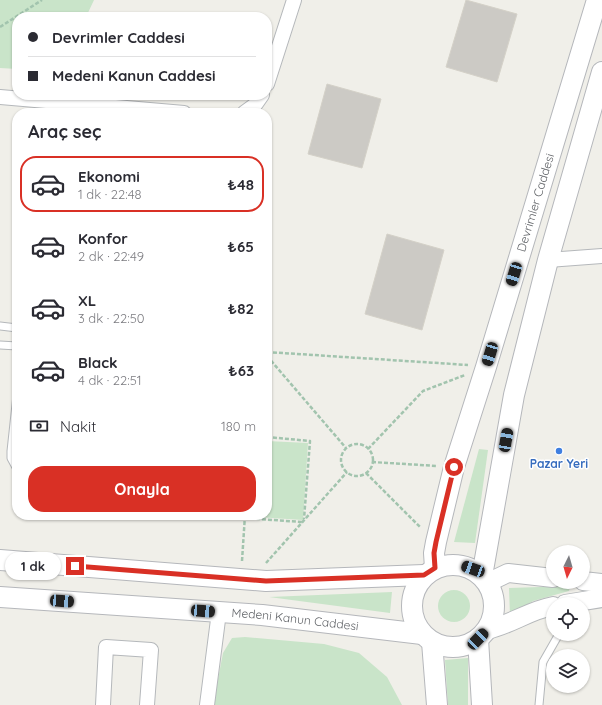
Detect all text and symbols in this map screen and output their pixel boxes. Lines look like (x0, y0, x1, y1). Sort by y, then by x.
text: Devrimler Caddesi (52, 28, 185, 47)
text: Medeni Kanun Caddesi (52, 66, 216, 85)
text: Araç seç (28, 120, 101, 143)
street label: Devrimler Caddesi (513, 152, 557, 254)
icon: car (30, 166, 66, 202)
text: Ekonomi (78, 167, 140, 186)
text: ₺48 (227, 175, 254, 194)
text: 1 dk · 22:48 (78, 186, 142, 202)
icon: car (30, 228, 66, 264)
text: Konfor (78, 229, 128, 248)
text: ₺65 (228, 237, 254, 256)
text: 2 dk · 22:49 (78, 248, 144, 264)
car (505, 261, 523, 287)
icon: car (30, 290, 66, 326)
text: XL (78, 291, 96, 310)
text: ₺82 (228, 299, 254, 318)
text: 3 dk · 22:50 (78, 310, 144, 326)
car (481, 341, 499, 367)
icon: car (30, 352, 66, 388)
text: Black (78, 353, 118, 372)
text: ₺63 (228, 361, 254, 380)
text: 4 dk · 22:51 (78, 372, 142, 388)
icon: cash (28, 415, 50, 437)
text: Nakit (60, 417, 96, 436)
text: 180 m (221, 418, 256, 434)
car (498, 427, 514, 453)
marker: Pazar Yeri (554, 446, 564, 456)
place label: Pazar Yeri (530, 456, 588, 471)
route start (445, 458, 463, 476)
button: Onayla (28, 466, 256, 512)
north arrow (546, 545, 590, 589)
map controls (546, 545, 590, 693)
callout: 1 dk (5, 552, 61, 580)
route end (66, 557, 84, 575)
text: 1 dk (21, 558, 45, 574)
car (460, 559, 486, 579)
car (50, 594, 74, 608)
button: locate (546, 597, 590, 641)
car (191, 604, 215, 618)
street label: Medeni Kanun Caddesi (231, 605, 359, 633)
car (465, 626, 491, 652)
button: layers (546, 649, 590, 693)

